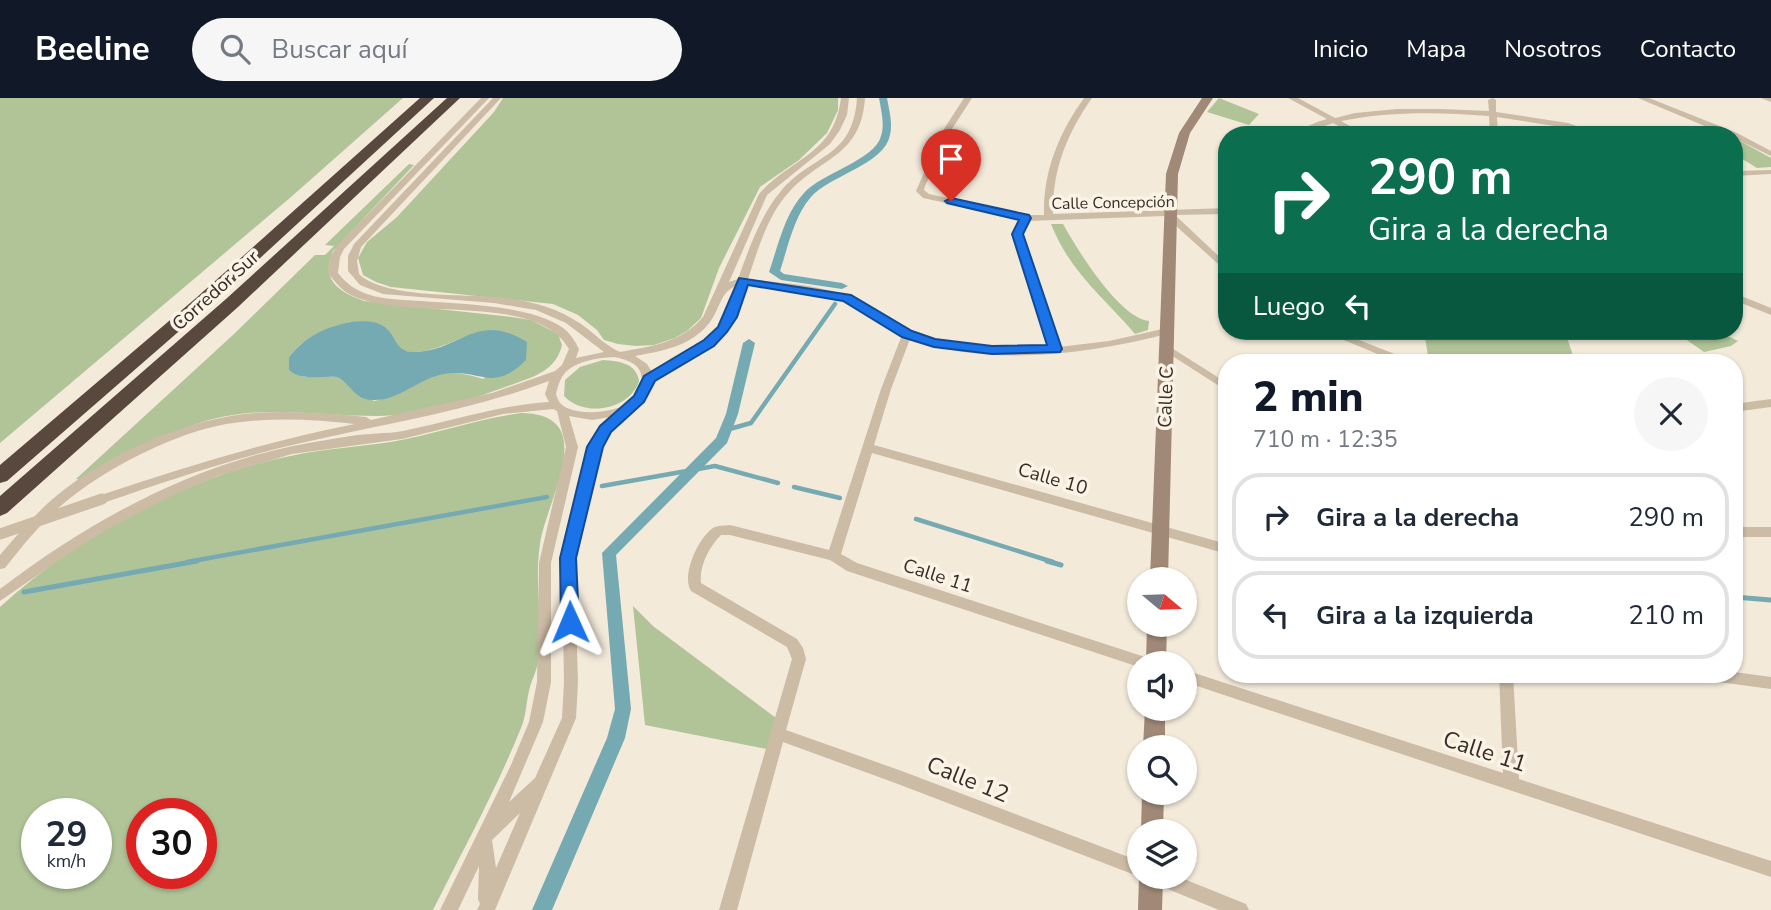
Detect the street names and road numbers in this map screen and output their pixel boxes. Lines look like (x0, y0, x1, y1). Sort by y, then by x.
street label: Calle Concepción (1051, 191, 1175, 215)
street label: Corredor Sur (167, 245, 265, 337)
street label: Calle C (1152, 366, 1180, 428)
street label: Calle 10 (1015, 457, 1091, 501)
street label: Calle 11 (900, 553, 976, 599)
street label: Calle 11 (1439, 723, 1531, 780)
street label: Calle 12 (922, 749, 1014, 810)

